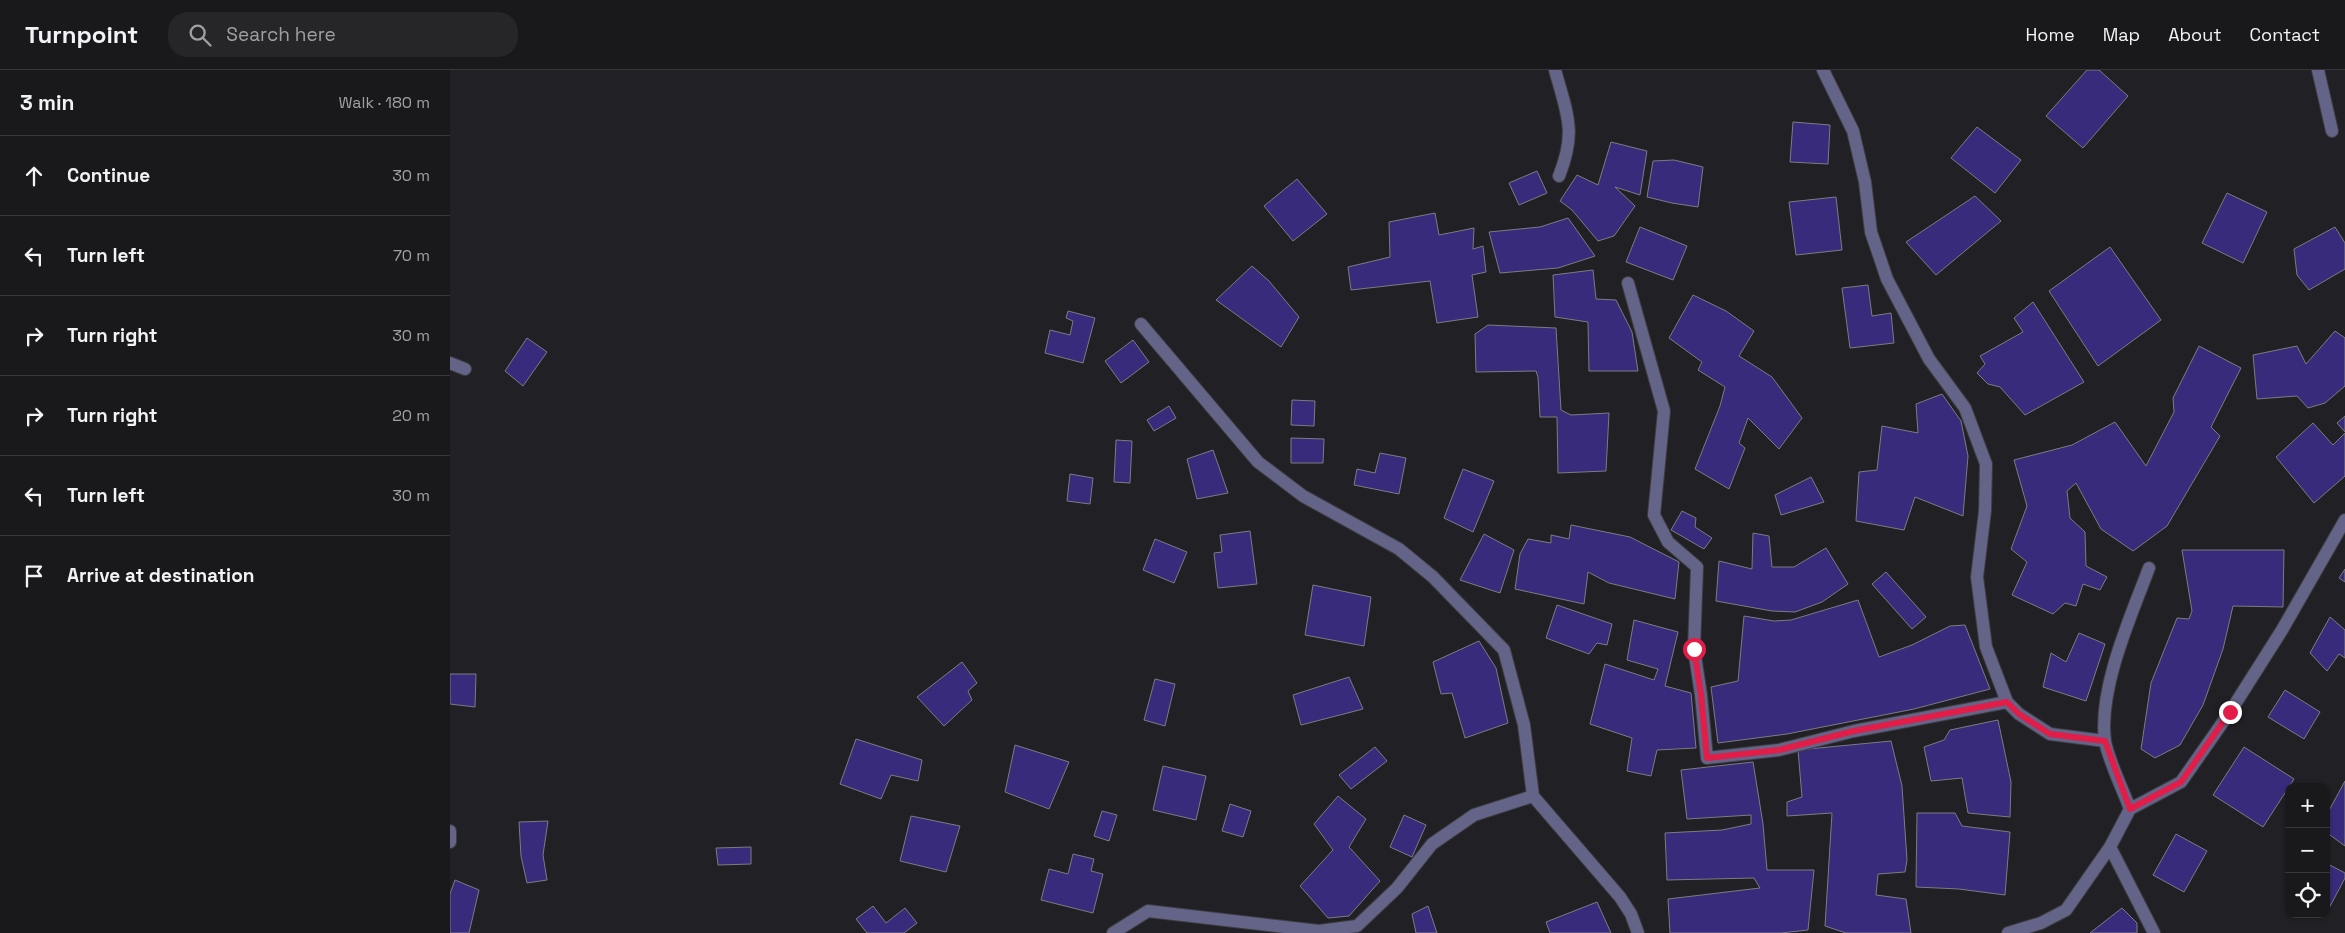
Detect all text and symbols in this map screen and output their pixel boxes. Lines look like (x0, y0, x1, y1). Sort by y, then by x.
search box (168, 12, 518, 57)
text: Turnpoint (25, 19, 138, 50)
icon: search (186, 21, 214, 49)
text: Search here (226, 22, 336, 47)
text: Home (2026, 23, 2075, 46)
text: Map (2103, 23, 2140, 46)
text: About (2168, 23, 2222, 46)
text: Contact (2250, 23, 2320, 46)
text: 3 min (20, 89, 75, 116)
text: Walk · 180 m (338, 92, 430, 113)
icon: ahead (20, 162, 48, 190)
text: Continue (67, 163, 150, 188)
text: 30 m (392, 165, 430, 186)
icon: left (20, 242, 48, 270)
text: Turn left (67, 243, 145, 268)
text: 70 m (393, 245, 430, 266)
icon: right (20, 322, 48, 350)
text: Turn right (67, 323, 157, 348)
text: 30 m (392, 325, 430, 346)
icon: right (20, 402, 48, 430)
text: Turn right (67, 403, 157, 428)
text: 20 m (392, 405, 430, 426)
icon: left (20, 482, 48, 510)
text: Turn left (67, 483, 145, 508)
text: 30 m (392, 485, 430, 506)
icon: arrive (20, 562, 48, 590)
text: Arrive at destination (67, 563, 255, 588)
route start (1683, 638, 1706, 661)
route end (2219, 701, 2242, 724)
map controls (2285, 783, 2330, 918)
button: + (2285, 783, 2330, 828)
button: − (2285, 828, 2330, 873)
button: locate (2285, 873, 2330, 918)

